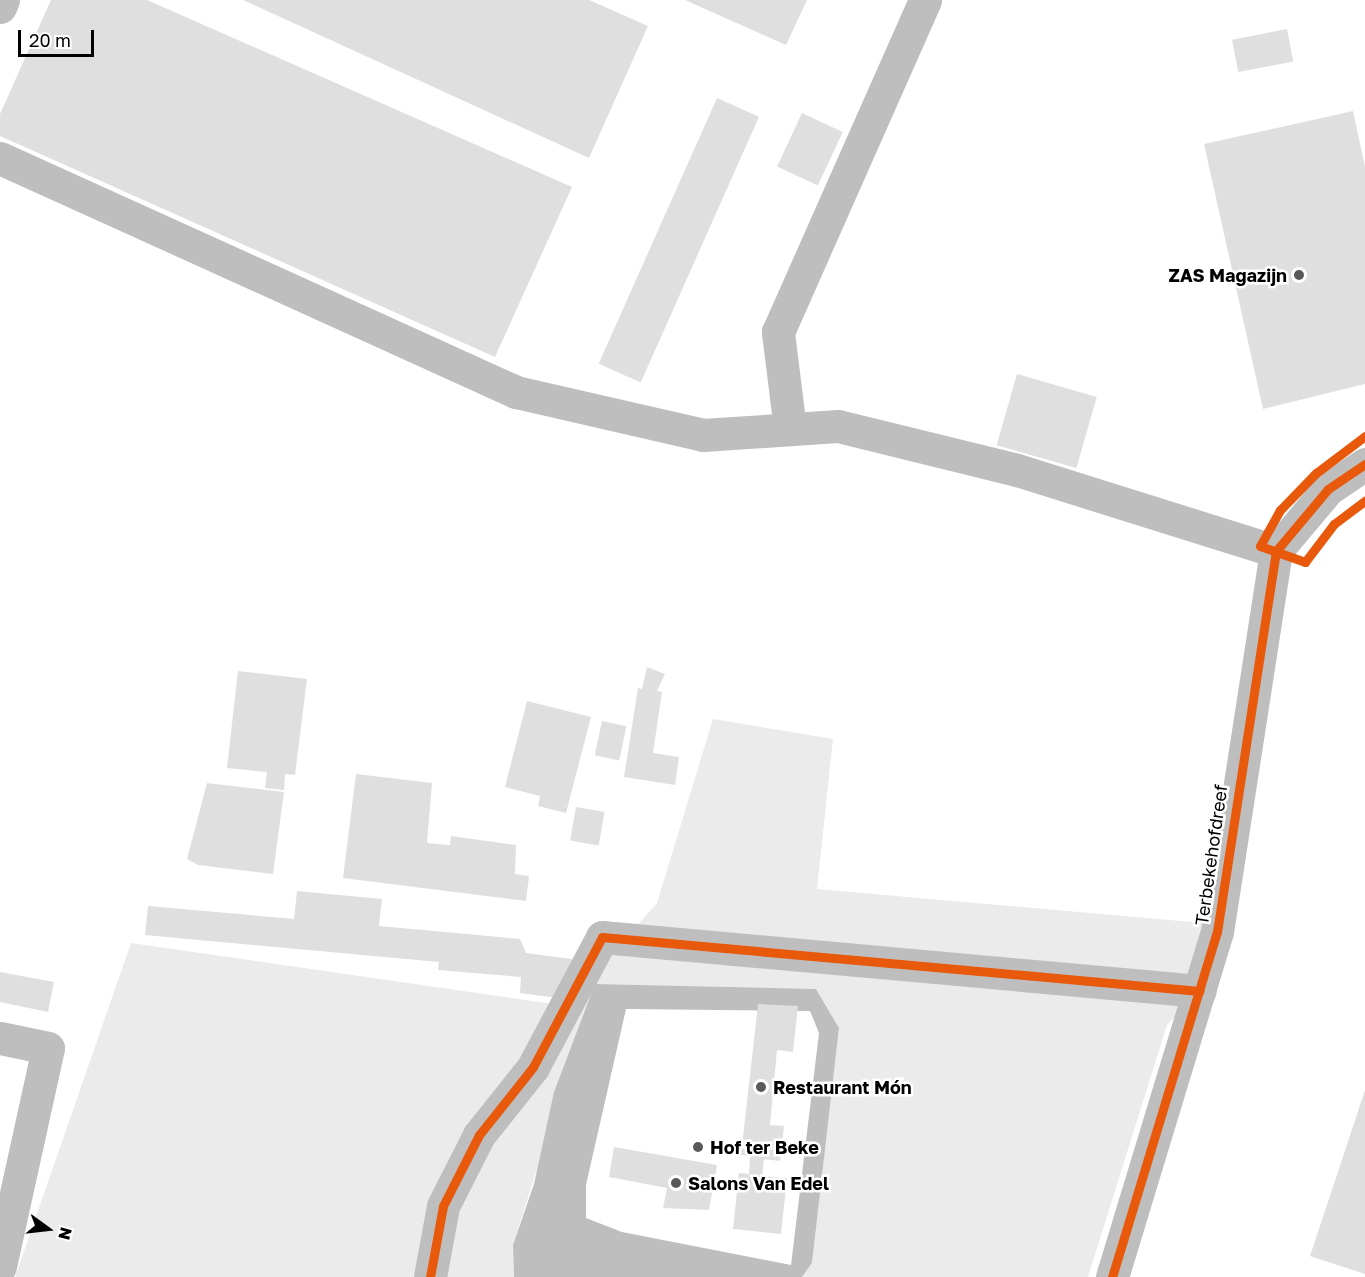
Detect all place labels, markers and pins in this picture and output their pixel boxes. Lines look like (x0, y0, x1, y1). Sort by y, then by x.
place label: ZAS Magazijn (1168, 264, 1287, 286)
marker: ZAS Magazijn (1292, 268, 1306, 282)
place label: Restaurant Món (773, 1076, 912, 1098)
marker: Restaurant Món (754, 1080, 768, 1094)
place label: Hof ter Beke (710, 1136, 819, 1158)
marker: Hof ter Beke (691, 1140, 705, 1154)
place label: Salons Van Edel (688, 1172, 829, 1194)
marker: Salons Van Edel (669, 1176, 683, 1190)

